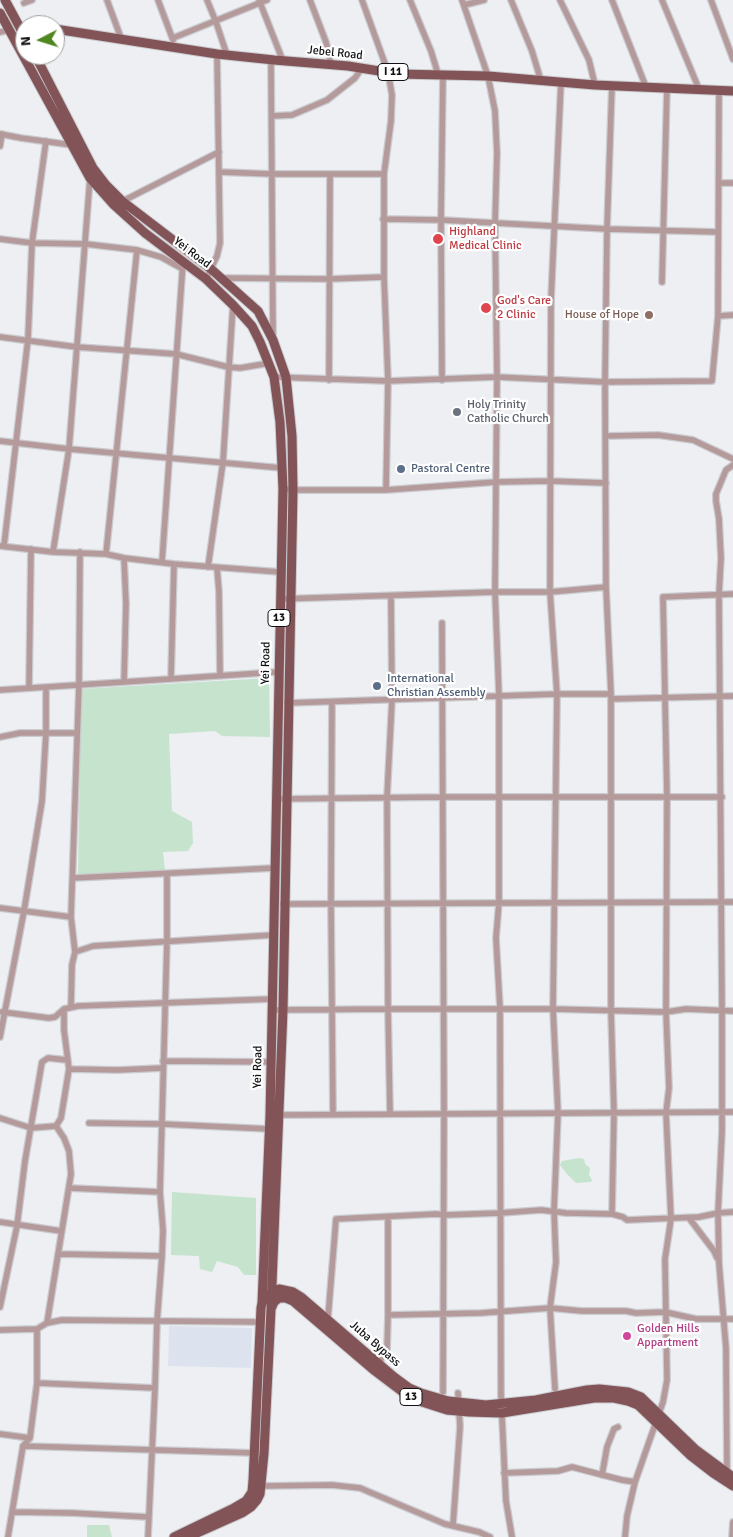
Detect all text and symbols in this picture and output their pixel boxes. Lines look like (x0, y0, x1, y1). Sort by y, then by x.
north arrow (15, 15, 65, 65)
text: N (17, 36, 34, 47)
street label: Jebel Road (307, 43, 363, 63)
road number: I 11 (378, 64, 408, 80)
place label: Highland Medical Clinic (449, 225, 522, 253)
marker: Highland Medical Clinic (431, 232, 445, 246)
street label: Yei Road (171, 234, 213, 272)
place label: God's Care 2 Clinic (497, 294, 551, 322)
marker: God's Care 2 Clinic (479, 301, 493, 315)
place label: House of Hope (565, 308, 639, 322)
marker: House of Hope (643, 309, 655, 321)
place label: Holy Trinity Catholic Church (467, 398, 549, 426)
marker: Holy Trinity Catholic Church (451, 406, 463, 418)
place label: Pastoral Centre (411, 462, 490, 476)
marker: Pastoral Centre (395, 463, 407, 475)
road number: 13 (268, 610, 290, 626)
street label: Yei Road (258, 641, 274, 685)
place label: International Christian Assembly (387, 672, 485, 700)
marker: International Christian Assembly (371, 680, 383, 692)
street label: Yei Road (250, 1045, 266, 1089)
street label: Juba Bypass (347, 1318, 403, 1370)
place label: Golden Hills Appartment (637, 1322, 699, 1350)
marker: Golden Hills Appartment (621, 1330, 633, 1342)
road number: 13 (400, 1388, 422, 1405)

